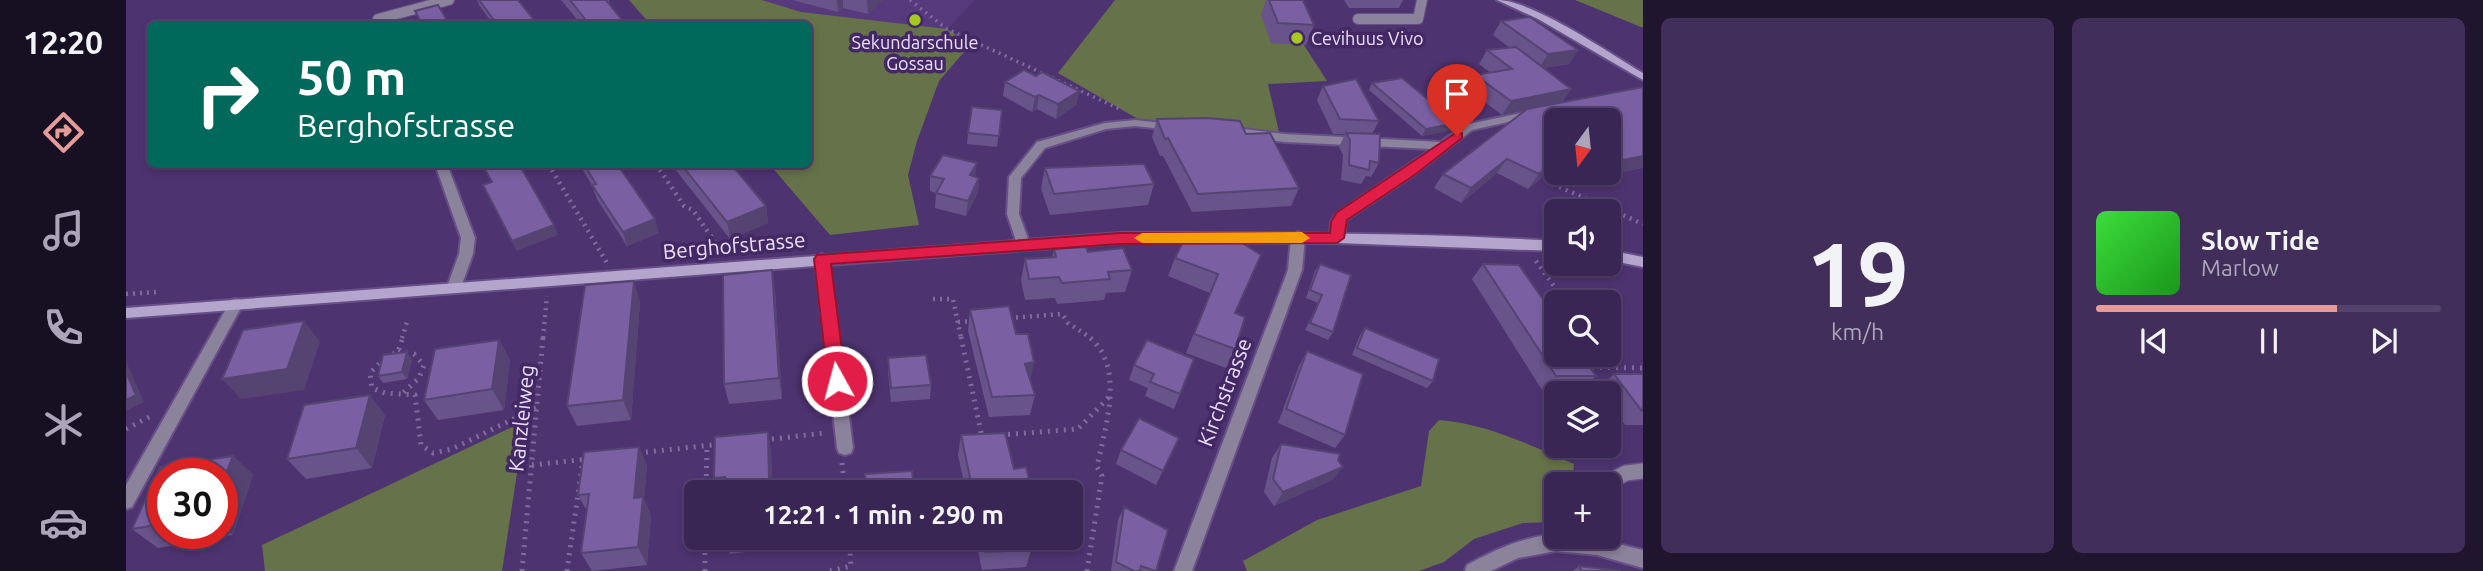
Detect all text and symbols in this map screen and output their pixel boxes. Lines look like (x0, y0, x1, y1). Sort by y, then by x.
marker: Sekundarschule Gossau (907, 12, 923, 28)
text: 12:20 (23, 24, 103, 60)
place label: Cevihuus Vivo (1311, 28, 1424, 48)
marker: Cevihuus Vivo (1289, 30, 1305, 46)
place label: Sekundarschule Gossau (852, 32, 979, 73)
icon: right (182, 49, 273, 140)
text: 50 m (297, 49, 406, 104)
pin (1427, 64, 1487, 136)
icon: arrive (1438, 75, 1476, 113)
text: Berghofstrasse (297, 107, 515, 143)
icon: directions (39, 108, 88, 157)
north arrow (1544, 108, 1620, 186)
map controls (1544, 108, 1621, 549)
button: sound (1544, 199, 1621, 276)
icon: music (39, 206, 88, 255)
text: 19 (1806, 222, 1909, 324)
text: Slow Tide (2201, 226, 2320, 255)
street label: Berghofstrasse (662, 227, 806, 263)
text: Marlow (2201, 255, 2279, 280)
button: search (1544, 290, 1621, 367)
icon: phone (39, 303, 88, 352)
text: km/h (1831, 319, 1884, 344)
icon: previous (2135, 322, 2173, 360)
icon: pause (2250, 322, 2288, 360)
icon: next (2365, 322, 2403, 360)
street label: Kirchstrasse (1192, 335, 1256, 449)
position arrow (800, 344, 874, 418)
street label: Kanzleiweg (503, 363, 539, 473)
button: layers (1544, 381, 1621, 458)
icon: climate (39, 400, 88, 449)
speed limit sign: 30 (147, 458, 238, 549)
button: + (1544, 472, 1621, 549)
icon: car (39, 498, 88, 547)
text: 12:21 · 1 min · 290 m (763, 500, 1004, 529)

